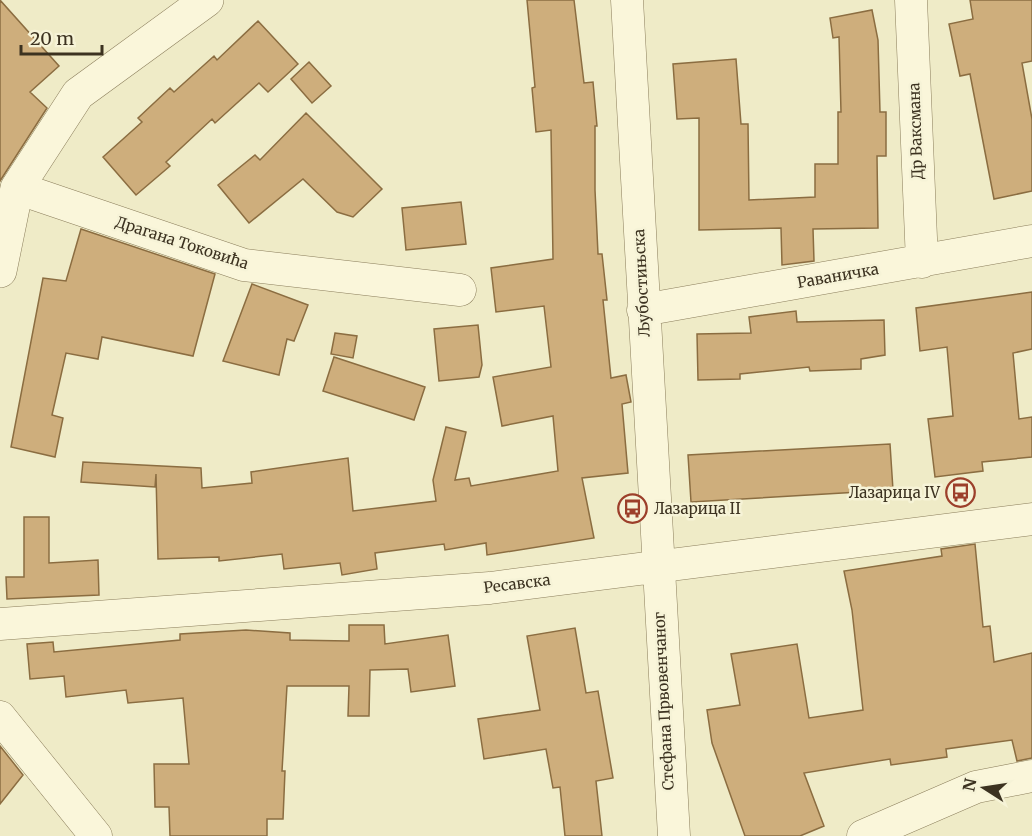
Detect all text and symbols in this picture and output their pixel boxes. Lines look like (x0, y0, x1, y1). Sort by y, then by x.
scale bar (21, 18, 102, 56)
text: 20 m (30, 27, 74, 50)
street label: Др Ваксмана (904, 82, 927, 180)
street label: Драгана Токовића (113, 212, 251, 273)
street label: Љубостињска (629, 229, 654, 338)
street label: Раваничка (796, 259, 880, 292)
bus stop icon: Лазарица IV (945, 477, 977, 509)
place label: Лазарица IV (849, 483, 941, 502)
bus stop icon: Лазарица II (617, 493, 649, 525)
place label: Лазарица II (654, 499, 741, 518)
street label: Ресавска (482, 570, 551, 597)
street label: Стефана Првовенчаног (649, 611, 678, 791)
north arrow (954, 758, 1014, 818)
text: N (958, 776, 980, 793)

